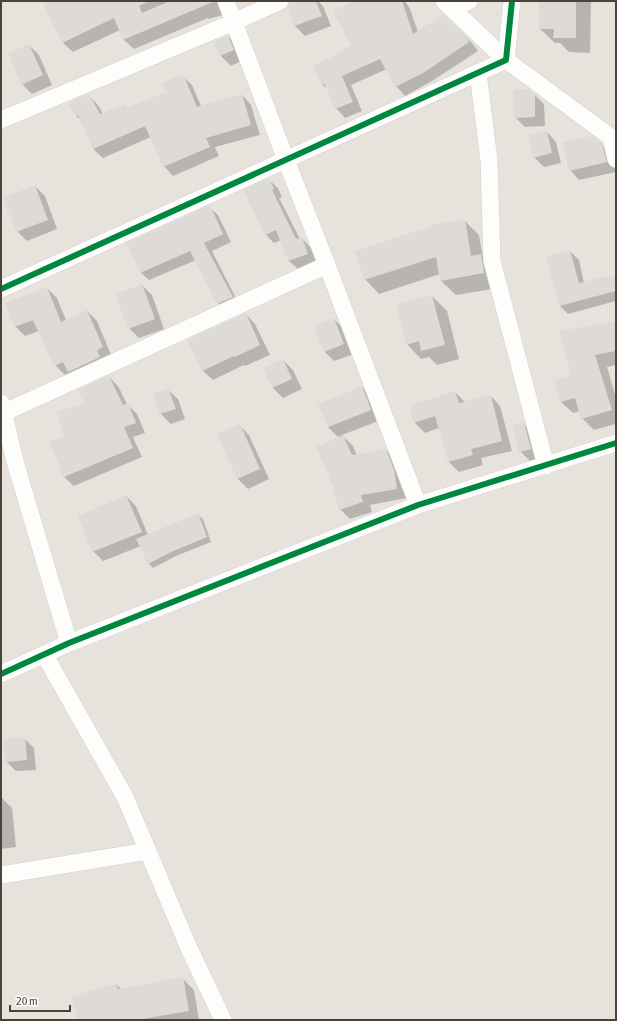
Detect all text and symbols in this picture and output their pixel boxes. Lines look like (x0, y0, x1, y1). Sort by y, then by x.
scale bar (10, 987, 70, 1013)
text: 20 m (16, 994, 38, 1008)

